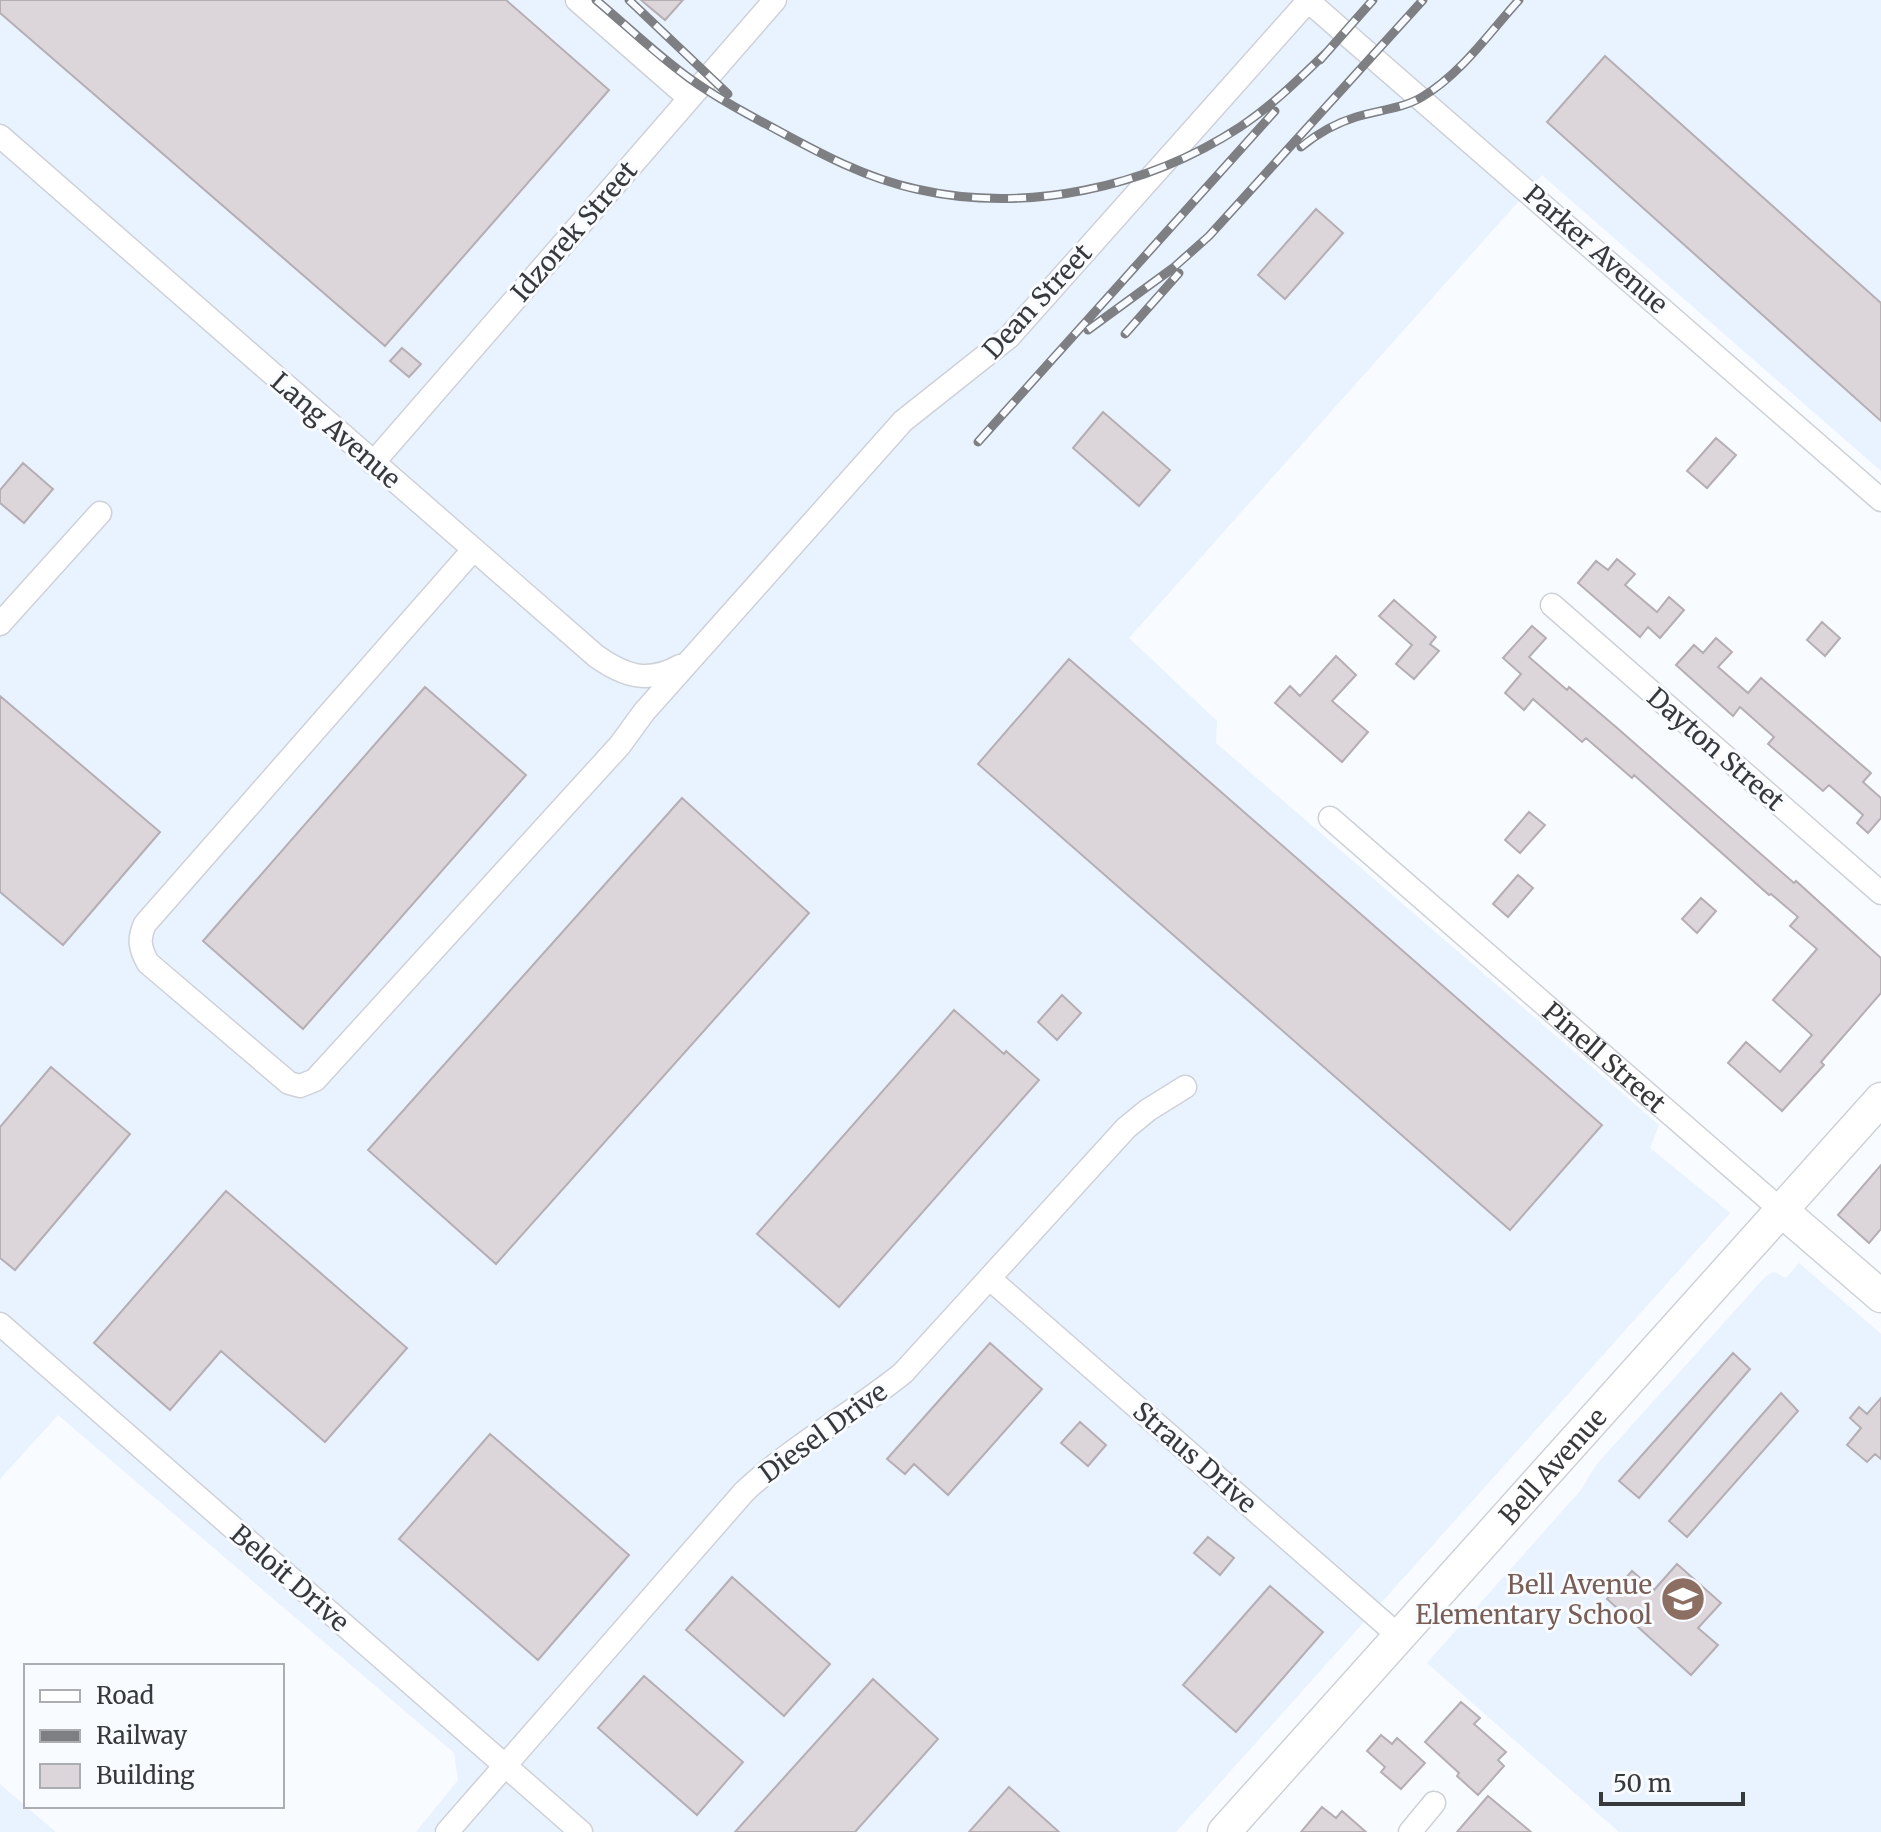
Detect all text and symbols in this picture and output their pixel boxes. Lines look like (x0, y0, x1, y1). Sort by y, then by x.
street label: Idzorek Street (504, 154, 644, 308)
street label: Parker Avenue (1517, 178, 1675, 320)
street label: Dean Street (975, 237, 1099, 365)
street label: Lang Avenue (264, 365, 408, 495)
street label: Dayton Street (1641, 680, 1791, 818)
street label: Pinell Street (1536, 994, 1673, 1119)
street label: Diesel Drive (753, 1375, 893, 1489)
street label: Straus Drive (1126, 1394, 1264, 1520)
street label: Bell Avenue (1492, 1401, 1613, 1531)
street label: Beloit Drive (224, 1517, 356, 1639)
place label: Bell Avenue Elementary School (1415, 1568, 1652, 1631)
school or university icon: Bell Avenue Elementary School (1659, 1575, 1707, 1623)
legend (24, 1664, 284, 1808)
text: Road (96, 1680, 154, 1711)
text: Railway (96, 1720, 187, 1751)
scale bar (1601, 1756, 1743, 1806)
text: Building (96, 1760, 195, 1791)
text: 50 m (1613, 1768, 1672, 1799)

